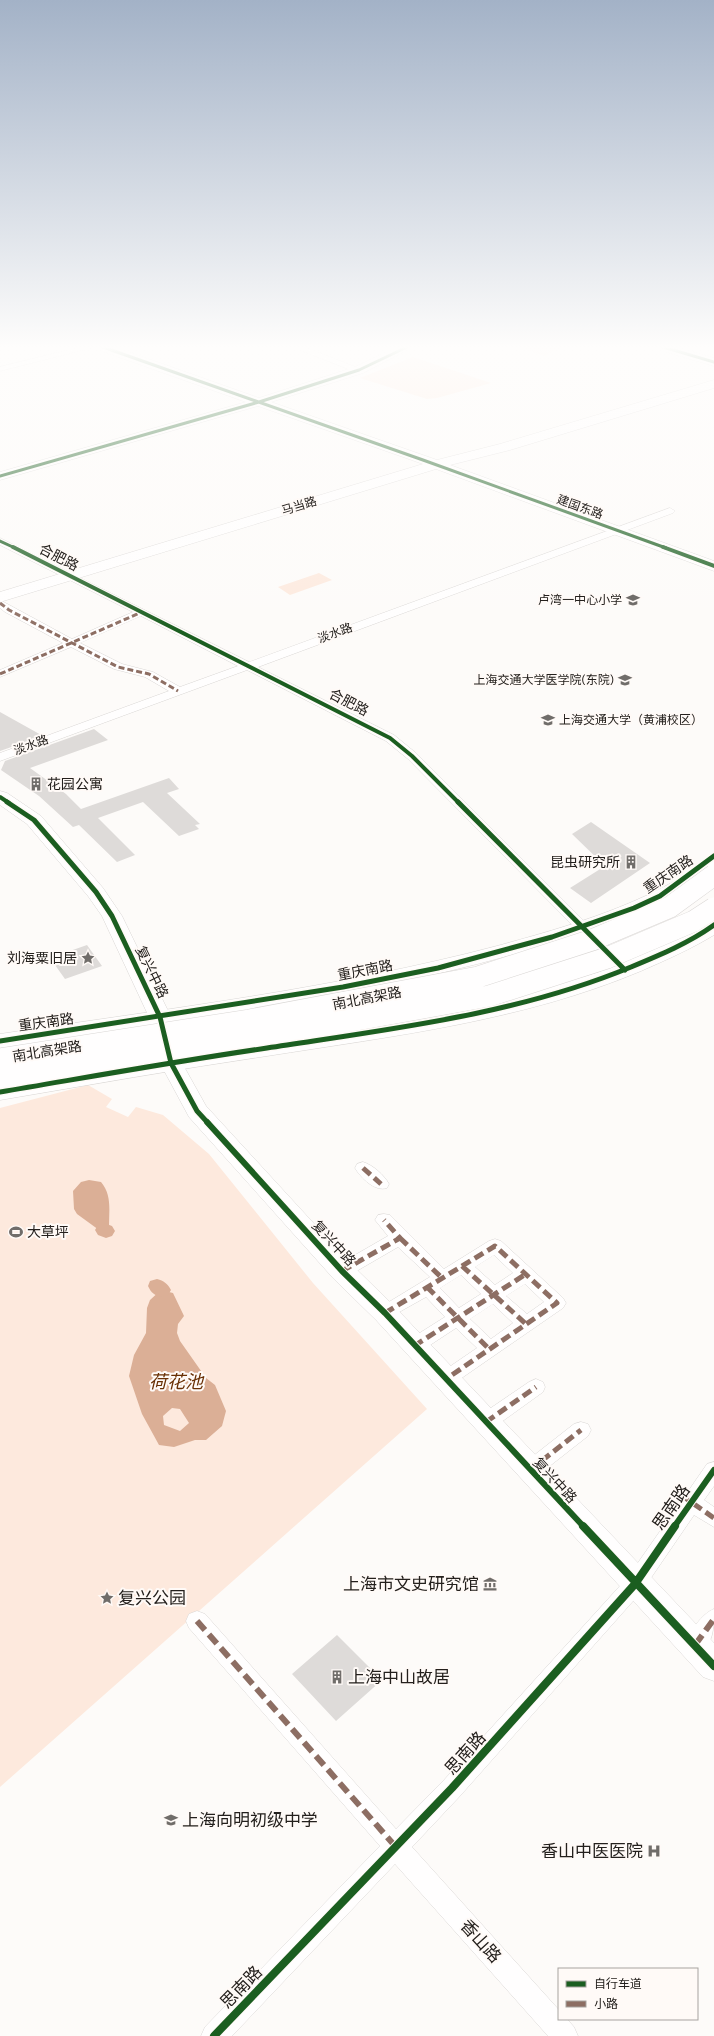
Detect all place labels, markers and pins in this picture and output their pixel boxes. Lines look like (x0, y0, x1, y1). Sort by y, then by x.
school or university icon: 卢湾一中心小学 (625, 592, 641, 608)
place label: 卢湾一中心小学 (538, 593, 622, 607)
school or university icon: 上海交通大学医学院(东院) (617, 672, 633, 688)
place label: 上海交通大学医学院(东院) (474, 673, 614, 687)
school or university icon: 上海交通大学（黄浦校区） (540, 712, 556, 728)
place label: 上海交通大学（黄浦校区） (559, 713, 703, 727)
building icon: 花园公寓 (28, 776, 44, 792)
place label: 花园公寓 (47, 776, 103, 793)
place label: 昆虫研究所 (550, 854, 620, 871)
building icon: 昆虫研究所 (623, 854, 639, 870)
place label: 刘海粟旧居 (7, 950, 77, 967)
place icon: 刘海粟旧居 (80, 950, 96, 966)
sports icon: 大草坪 (8, 1224, 24, 1240)
place label: 大草坪 (27, 1224, 69, 1241)
place label: 上海市文史研究馆 (343, 1574, 479, 1594)
museum icon: 上海市文史研究馆 (482, 1576, 498, 1592)
place label: 复兴公园 (118, 1588, 186, 1608)
place icon: 复兴公园 (99, 1590, 115, 1606)
place label: 上海中山故居 (348, 1667, 450, 1687)
building icon: 上海中山故居 (329, 1669, 345, 1685)
place label: 上海向明初级中学 (182, 1810, 318, 1830)
school or university icon: 上海向明初级中学 (163, 1812, 179, 1828)
place label: 香山中医医院 (541, 1841, 643, 1861)
hospital icon: 香山中医医院 (646, 1843, 662, 1859)

